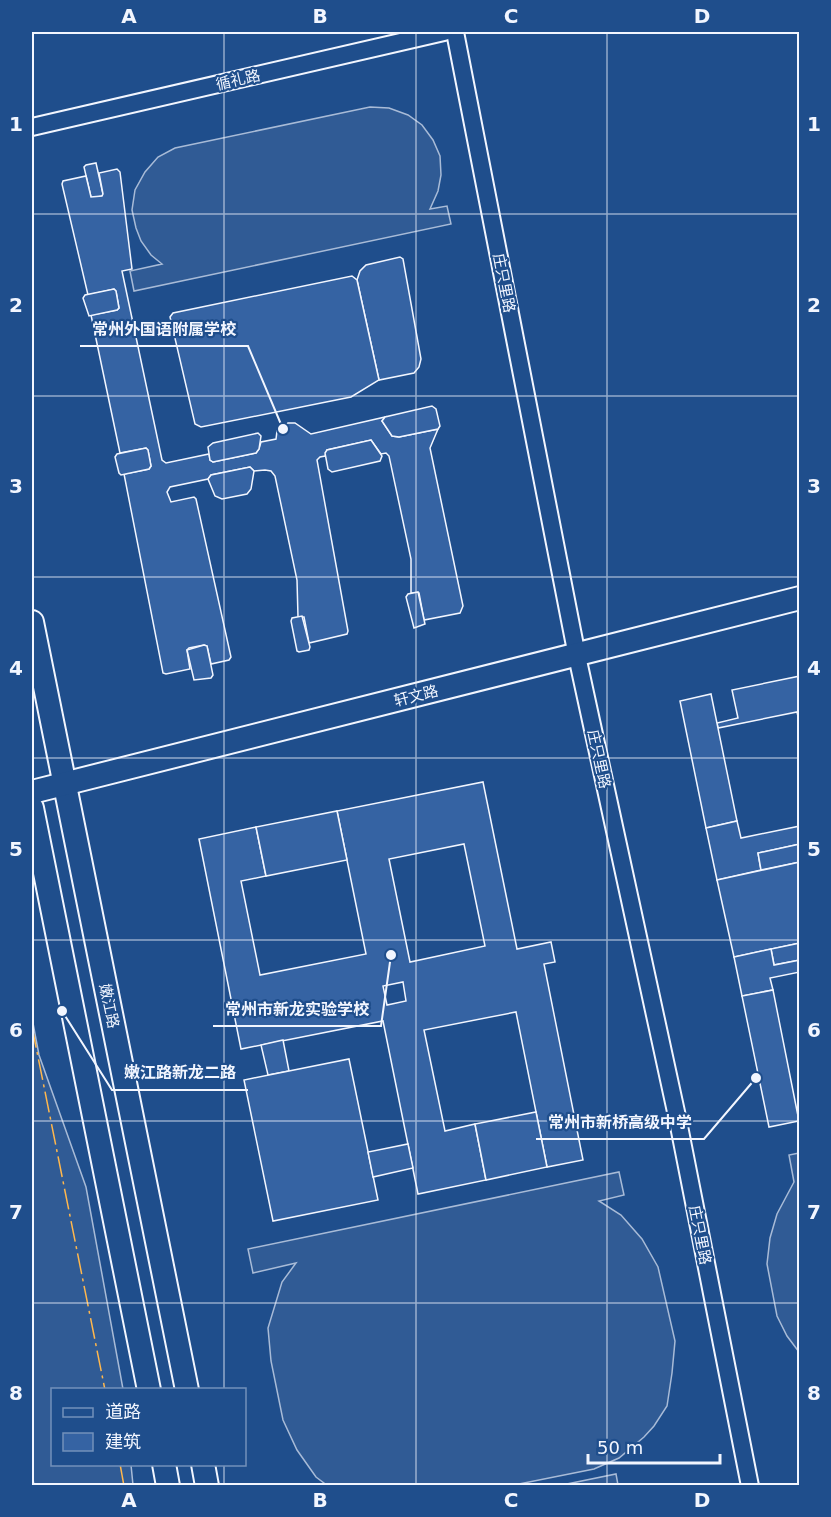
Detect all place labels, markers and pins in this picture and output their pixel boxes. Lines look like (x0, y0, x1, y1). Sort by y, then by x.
callout: 常州外国语附属学校 (80, 312, 248, 346)
callout: 常州市新龙实验学校 (213, 992, 381, 1026)
callout: 嫩江路新龙二路 (112, 1056, 248, 1090)
callout: 常州市新桥高级中学 (536, 1105, 704, 1139)

